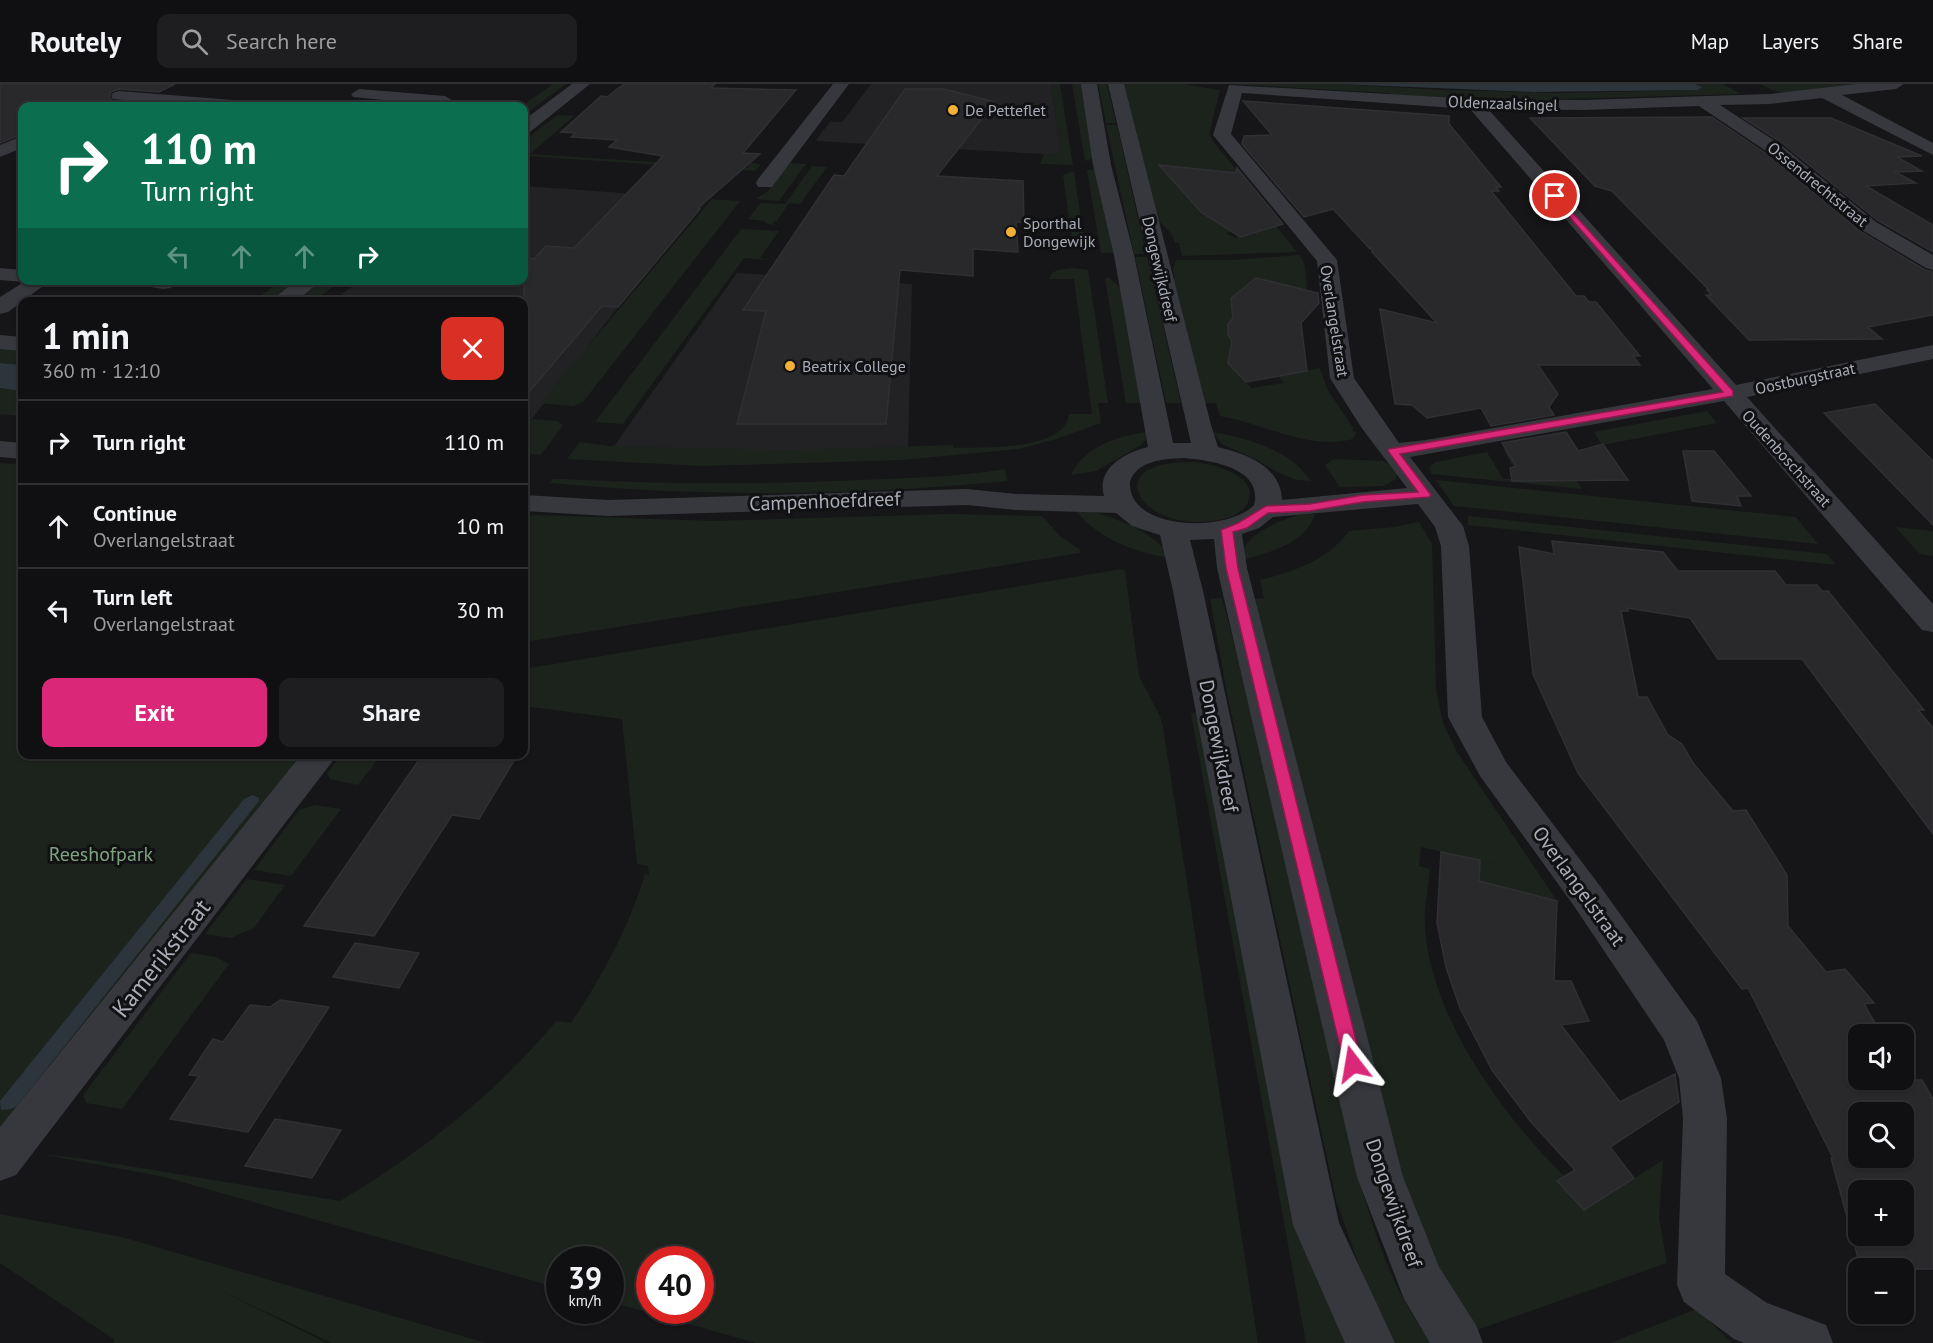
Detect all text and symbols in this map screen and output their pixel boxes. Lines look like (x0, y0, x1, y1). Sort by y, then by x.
search box (157, 14, 577, 68)
text: Routely (30, 23, 121, 60)
icon: search (178, 25, 211, 58)
text: Search here (226, 27, 337, 55)
text: Map (1691, 28, 1729, 55)
text: Layers (1762, 28, 1819, 55)
text: Share (1852, 28, 1903, 55)
street label: Oldenzaalsingel (1448, 91, 1559, 115)
place label: De Petteflet (965, 100, 1047, 120)
marker: De Petteflet (946, 103, 960, 117)
text: 110 m (141, 121, 257, 176)
icon: right (42, 126, 120, 204)
street label: Ossendrechtstraat (1764, 137, 1873, 231)
pin (1529, 170, 1580, 221)
text: Turn right (141, 174, 254, 208)
icon: arrive (1538, 179, 1571, 212)
place label: Sporthal Dongewijk (1023, 213, 1096, 251)
street label: Dongewijkdreef (1138, 214, 1182, 325)
marker: Sporthal Dongewijk (1004, 225, 1018, 239)
icon: left (162, 240, 195, 273)
icon: ahead (225, 240, 258, 273)
icon: ahead (288, 240, 321, 273)
icon: right (351, 240, 384, 273)
street label: Overlangelstraat (1316, 263, 1354, 379)
text: 1 min (42, 312, 130, 359)
button: close (441, 317, 504, 380)
place label: Beatrix College (802, 356, 906, 376)
text: 360 m · 12:10 (42, 358, 160, 384)
street label: Oostburgstraat (1753, 358, 1857, 398)
marker: Beatrix College (783, 359, 797, 373)
street label: Oudenboschstraat (1738, 405, 1836, 511)
icon: right (42, 426, 75, 459)
text: Turn right (93, 428, 185, 456)
text: 110 m (444, 428, 504, 456)
street label: Campenhoefdreef (749, 485, 903, 517)
text: Continue (93, 499, 177, 527)
icon: ahead (42, 510, 75, 543)
text: 10 m (456, 512, 504, 540)
text: Overlangelstraat (93, 527, 235, 553)
text: Turn left (93, 583, 173, 611)
icon: left (42, 594, 75, 627)
text: 30 m (456, 596, 504, 624)
text: Overlangelstraat (93, 611, 235, 637)
button: Exit (42, 678, 267, 747)
button: Share (279, 678, 504, 747)
street label: Dongewijkdreef (1193, 678, 1245, 816)
street label: Overlangelstraat (1527, 821, 1631, 951)
park label: Reeshofpark (49, 841, 154, 867)
street label: Kamerikstraat (105, 893, 217, 1023)
map controls (1848, 1024, 1914, 1324)
button: sound (1848, 1024, 1914, 1090)
position arrow (1321, 1032, 1385, 1096)
button: search (1848, 1102, 1914, 1168)
street label: Dongewijkdreef (1360, 1135, 1429, 1272)
button: + (1848, 1180, 1914, 1246)
speed limit sign: 40 (636, 1246, 714, 1324)
text: 39 (568, 1258, 602, 1297)
button: − (1848, 1258, 1914, 1324)
text: km/h (569, 1291, 601, 1310)

